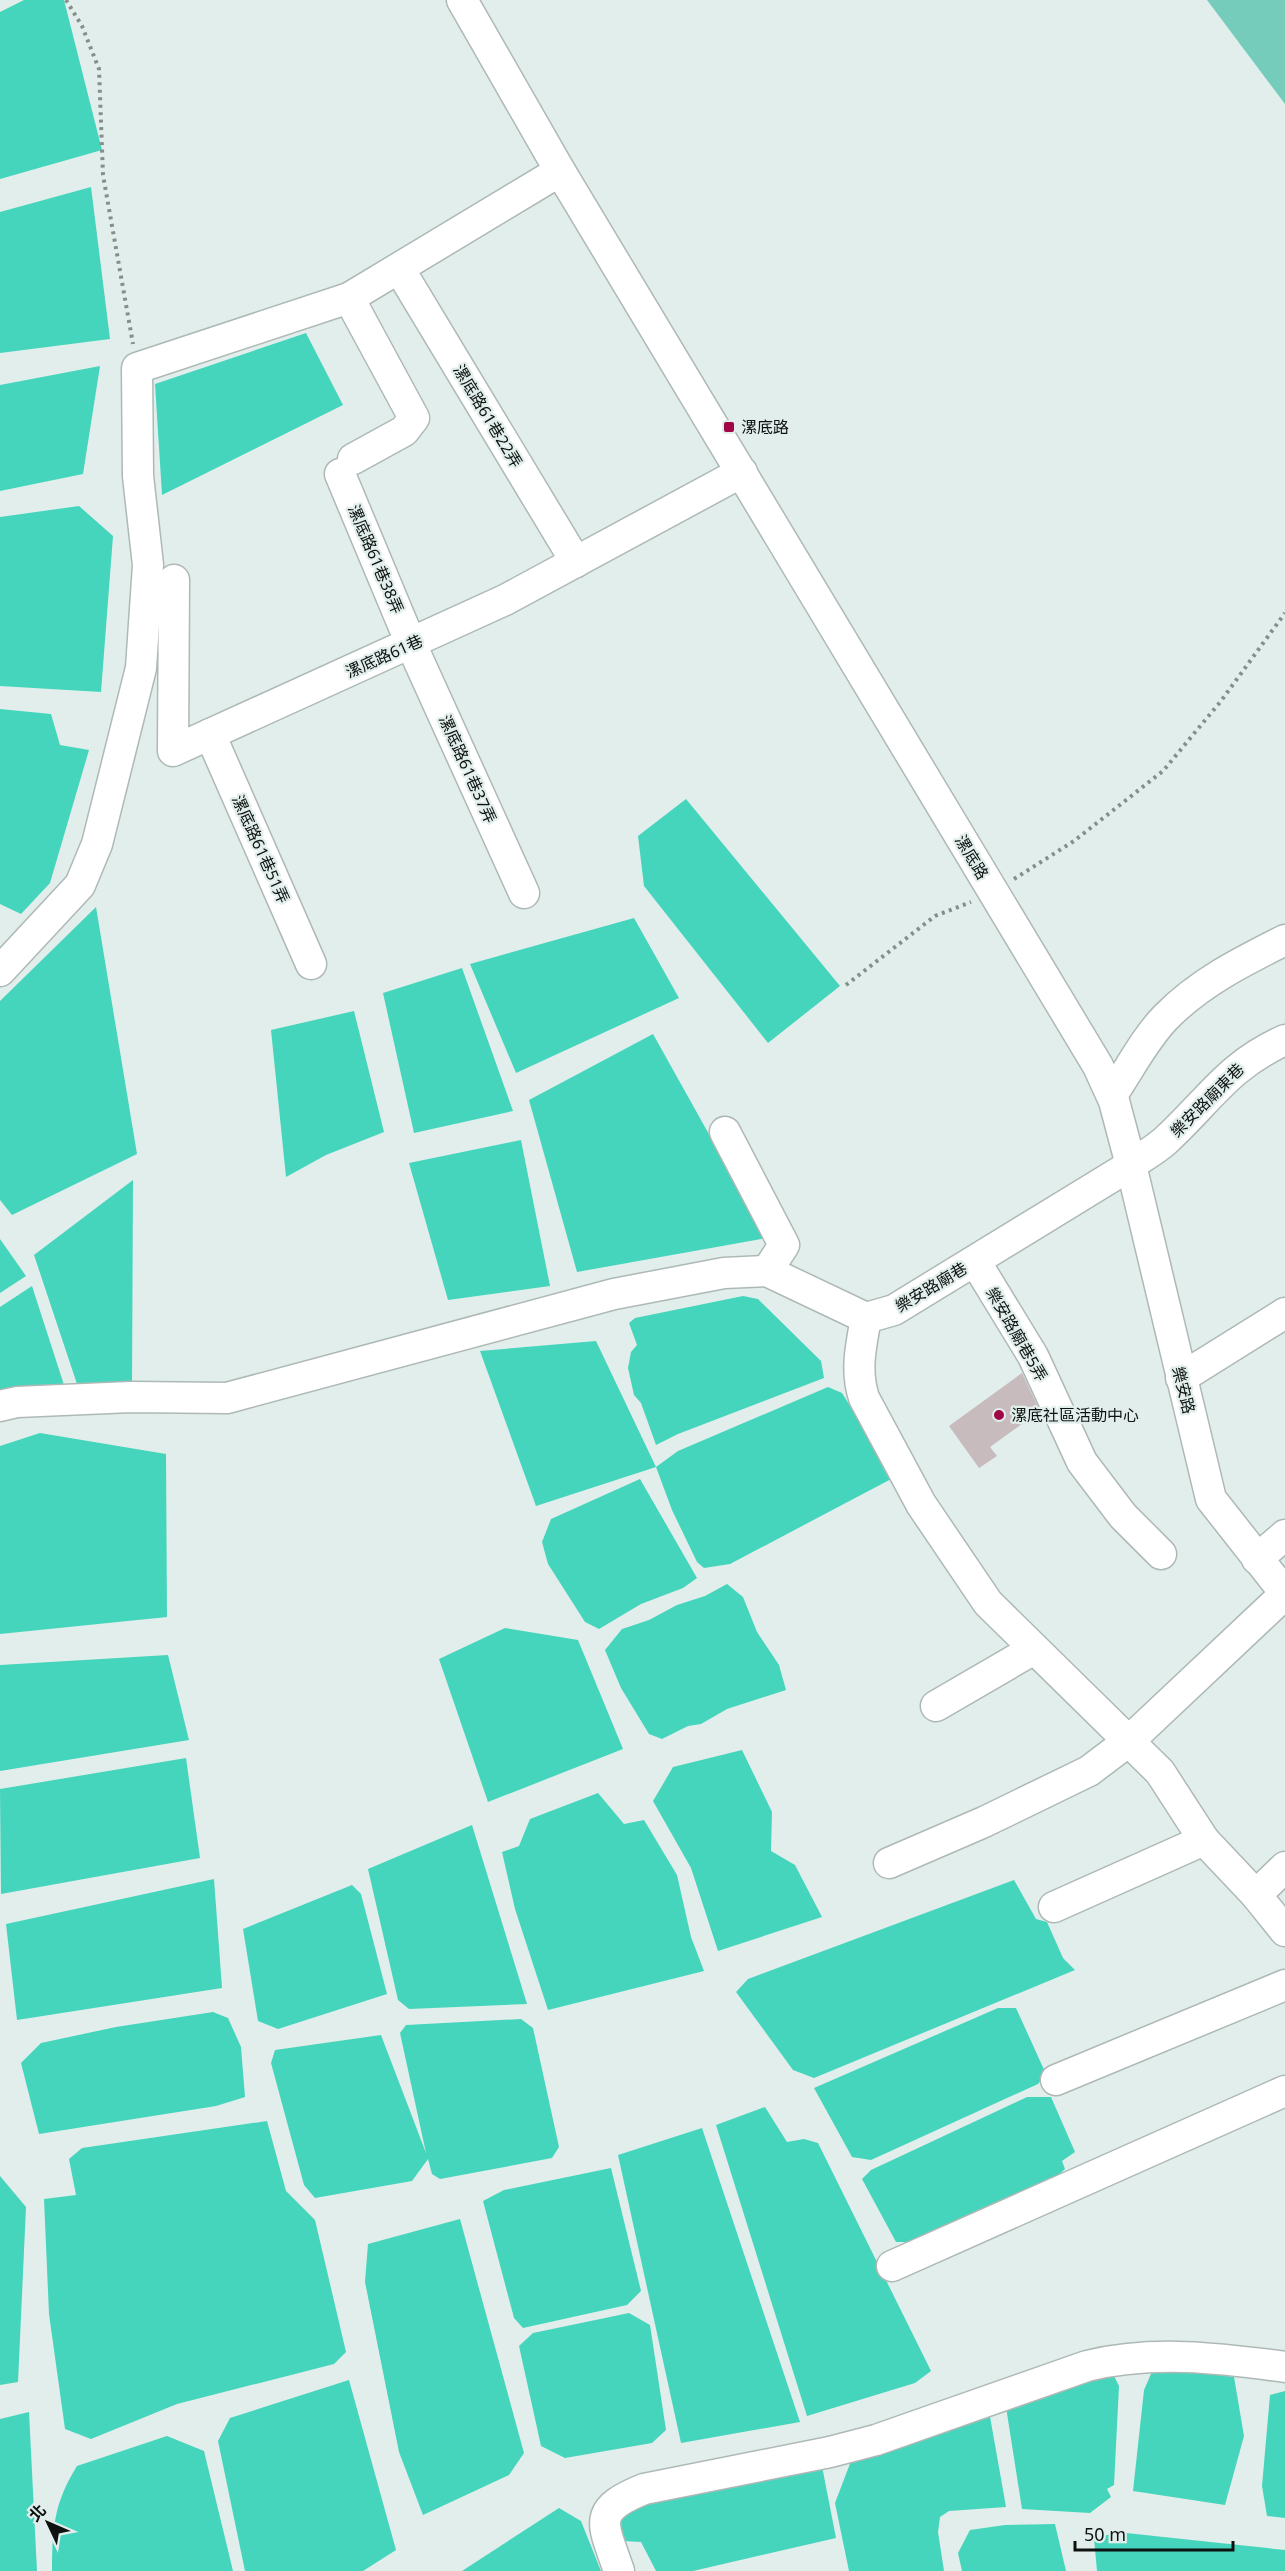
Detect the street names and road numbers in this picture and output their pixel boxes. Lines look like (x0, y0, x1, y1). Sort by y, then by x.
street label: 漯底路61巷22弄 (449, 360, 527, 472)
street label: 漯底路61巷38弄 (343, 501, 409, 617)
street label: 漯底路61巷 (342, 629, 426, 683)
street label: 漯底路61巷37弄 (434, 711, 502, 827)
street label: 漯底路61巷51弄 (227, 791, 295, 907)
street label: 漯底路 (950, 831, 994, 883)
street label: 樂安路廟東巷 (1165, 1058, 1249, 1142)
street label: 樂安路廟巷 (891, 1257, 971, 1317)
street label: 樂安路廟巷5弄 (981, 1283, 1053, 1385)
street label: 樂安路 (1168, 1364, 1200, 1416)

